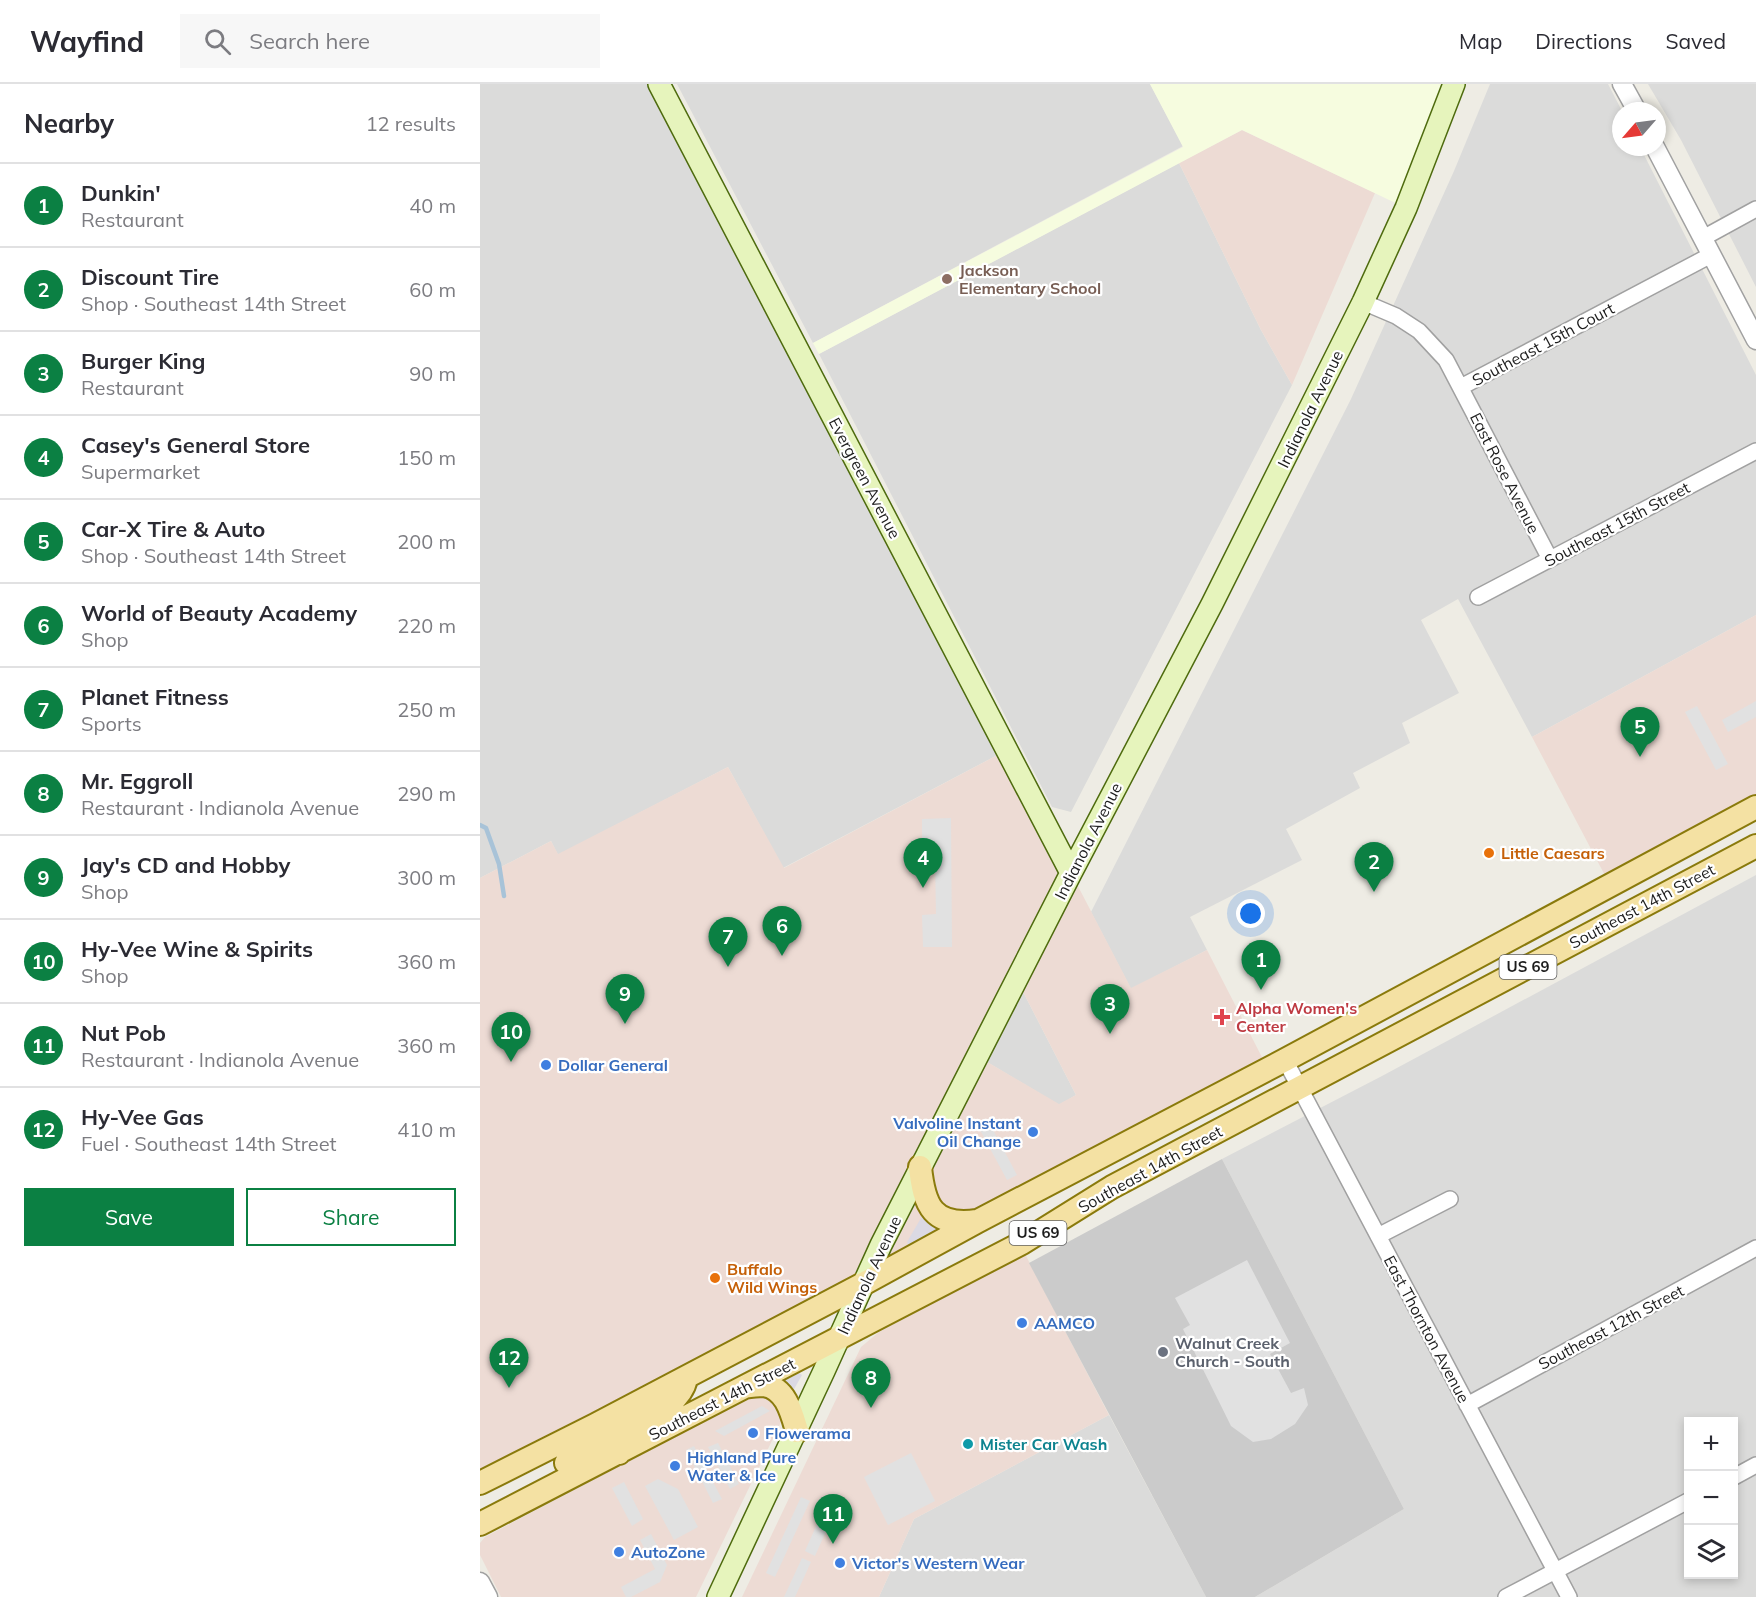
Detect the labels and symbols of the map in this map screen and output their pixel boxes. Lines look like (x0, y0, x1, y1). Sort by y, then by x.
north arrow (1612, 102, 1666, 156)
place label: Jackson Elementary School (959, 260, 1101, 298)
marker: Jackson Elementary School (940, 272, 954, 286)
street label: Southeast 15th Court (1468, 298, 1618, 390)
street label: Indianola Avenue (1273, 347, 1347, 471)
street label: East Rose Avenue (1466, 409, 1544, 537)
street label: Evergreen Avenue (825, 414, 905, 542)
street label: Southeast 15th Street (1541, 477, 1693, 571)
pin: 5 (1620, 708, 1660, 757)
street label: Indianola Avenue (1050, 779, 1126, 903)
pin: 4 (904, 838, 942, 888)
pin: 2 (1354, 842, 1394, 892)
place label: Little Caesars (1501, 843, 1605, 863)
marker: Little Caesars (1482, 846, 1496, 860)
street label: Southeast 14th Street (1566, 859, 1718, 953)
your location (1236, 899, 1265, 928)
pin: 6 (762, 906, 802, 956)
pin: 7 (708, 918, 748, 967)
pin: 1 (1242, 940, 1280, 990)
road number: US 69 (1500, 955, 1556, 979)
pin: 9 (606, 974, 644, 1024)
pin: 3 (1090, 984, 1130, 1034)
place label: Alpha Women's Center (1236, 998, 1357, 1036)
marker: Alpha Women's Center (1213, 1008, 1231, 1026)
pin: 10 (492, 1012, 531, 1062)
place label: Dollar General (558, 1055, 668, 1075)
marker: Dollar General (539, 1058, 553, 1072)
place label: Valvoline Instant Oil Change (892, 1113, 1021, 1151)
street label: Southeast 14th Street (1074, 1121, 1226, 1217)
marker: Valvoline Instant Oil Change (1026, 1125, 1040, 1139)
street label: Indianola Avenue (833, 1213, 905, 1337)
road number: US 69 (1010, 1221, 1066, 1245)
street label: East Thornton Avenue (1380, 1252, 1474, 1406)
place label: Buffalo Wild Wings (727, 1259, 817, 1297)
marker: Buffalo Wild Wings (708, 1271, 722, 1285)
street label: Southeast 12th Street (1535, 1280, 1687, 1374)
place label: AAMCO (1034, 1313, 1095, 1333)
marker: AAMCO (1015, 1316, 1029, 1330)
place label: Walnut Creek Church - South (1175, 1333, 1290, 1371)
pin: 12 (489, 1338, 528, 1388)
marker: Walnut Creek Church - South (1156, 1345, 1170, 1359)
street label: Southeast 14th Street (645, 1353, 799, 1445)
pin: 8 (852, 1358, 890, 1408)
place label: Flowerama (765, 1423, 851, 1443)
marker: Flowerama (746, 1426, 760, 1440)
place label: Mister Car Wash (980, 1434, 1107, 1454)
marker: Mister Car Wash (961, 1437, 975, 1451)
place label: Highland Pure Water & Ice (687, 1447, 796, 1485)
marker: Highland Pure Water & Ice (668, 1459, 682, 1473)
pin: 11 (814, 1494, 852, 1544)
place label: AutoZone (631, 1542, 706, 1562)
marker: AutoZone (612, 1545, 626, 1559)
place label: Victor's Western Wear (851, 1553, 1025, 1573)
marker: Victor's Western Wear (833, 1556, 847, 1570)

